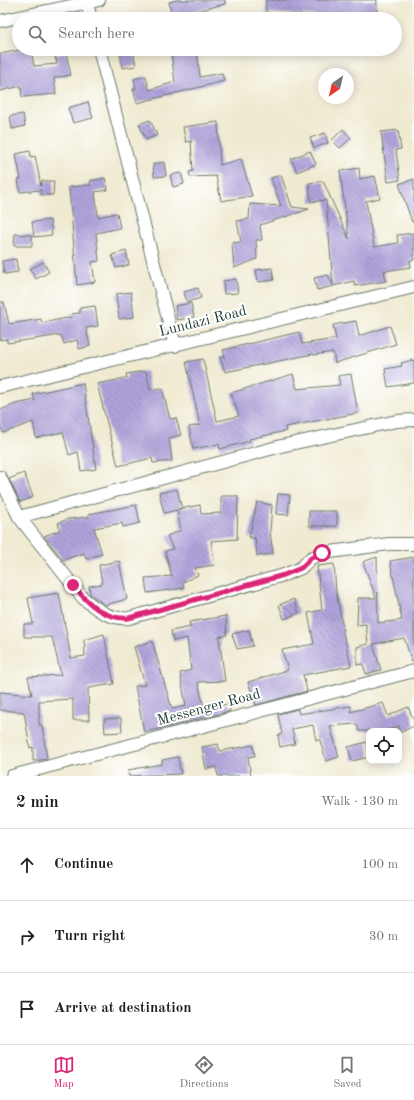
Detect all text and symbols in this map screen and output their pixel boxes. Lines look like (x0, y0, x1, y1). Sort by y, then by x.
search box (12, 12, 402, 56)
icon: search (26, 23, 48, 45)
text: Search here (58, 27, 135, 42)
north arrow (318, 68, 354, 104)
street label: Lundazi Road (158, 304, 248, 340)
route start (313, 544, 331, 562)
route end (64, 576, 82, 594)
street label: Messenger Road (156, 687, 262, 729)
map controls (366, 728, 402, 764)
button: locate (366, 728, 402, 764)
text: 2 min (16, 794, 59, 811)
text: Walk · 130 m (321, 795, 398, 808)
icon: ahead (16, 854, 38, 876)
text: Continue (54, 857, 113, 872)
text: 100 m (361, 858, 398, 871)
icon: right (16, 926, 38, 948)
text: Turn right (54, 929, 125, 944)
text: 30 m (369, 930, 398, 943)
icon: arrive (16, 998, 38, 1020)
text: Arrive at destination (54, 1001, 192, 1016)
tab: Map (53, 1054, 75, 1092)
tab: Directions (180, 1054, 228, 1092)
tab: Saved (333, 1054, 361, 1092)

